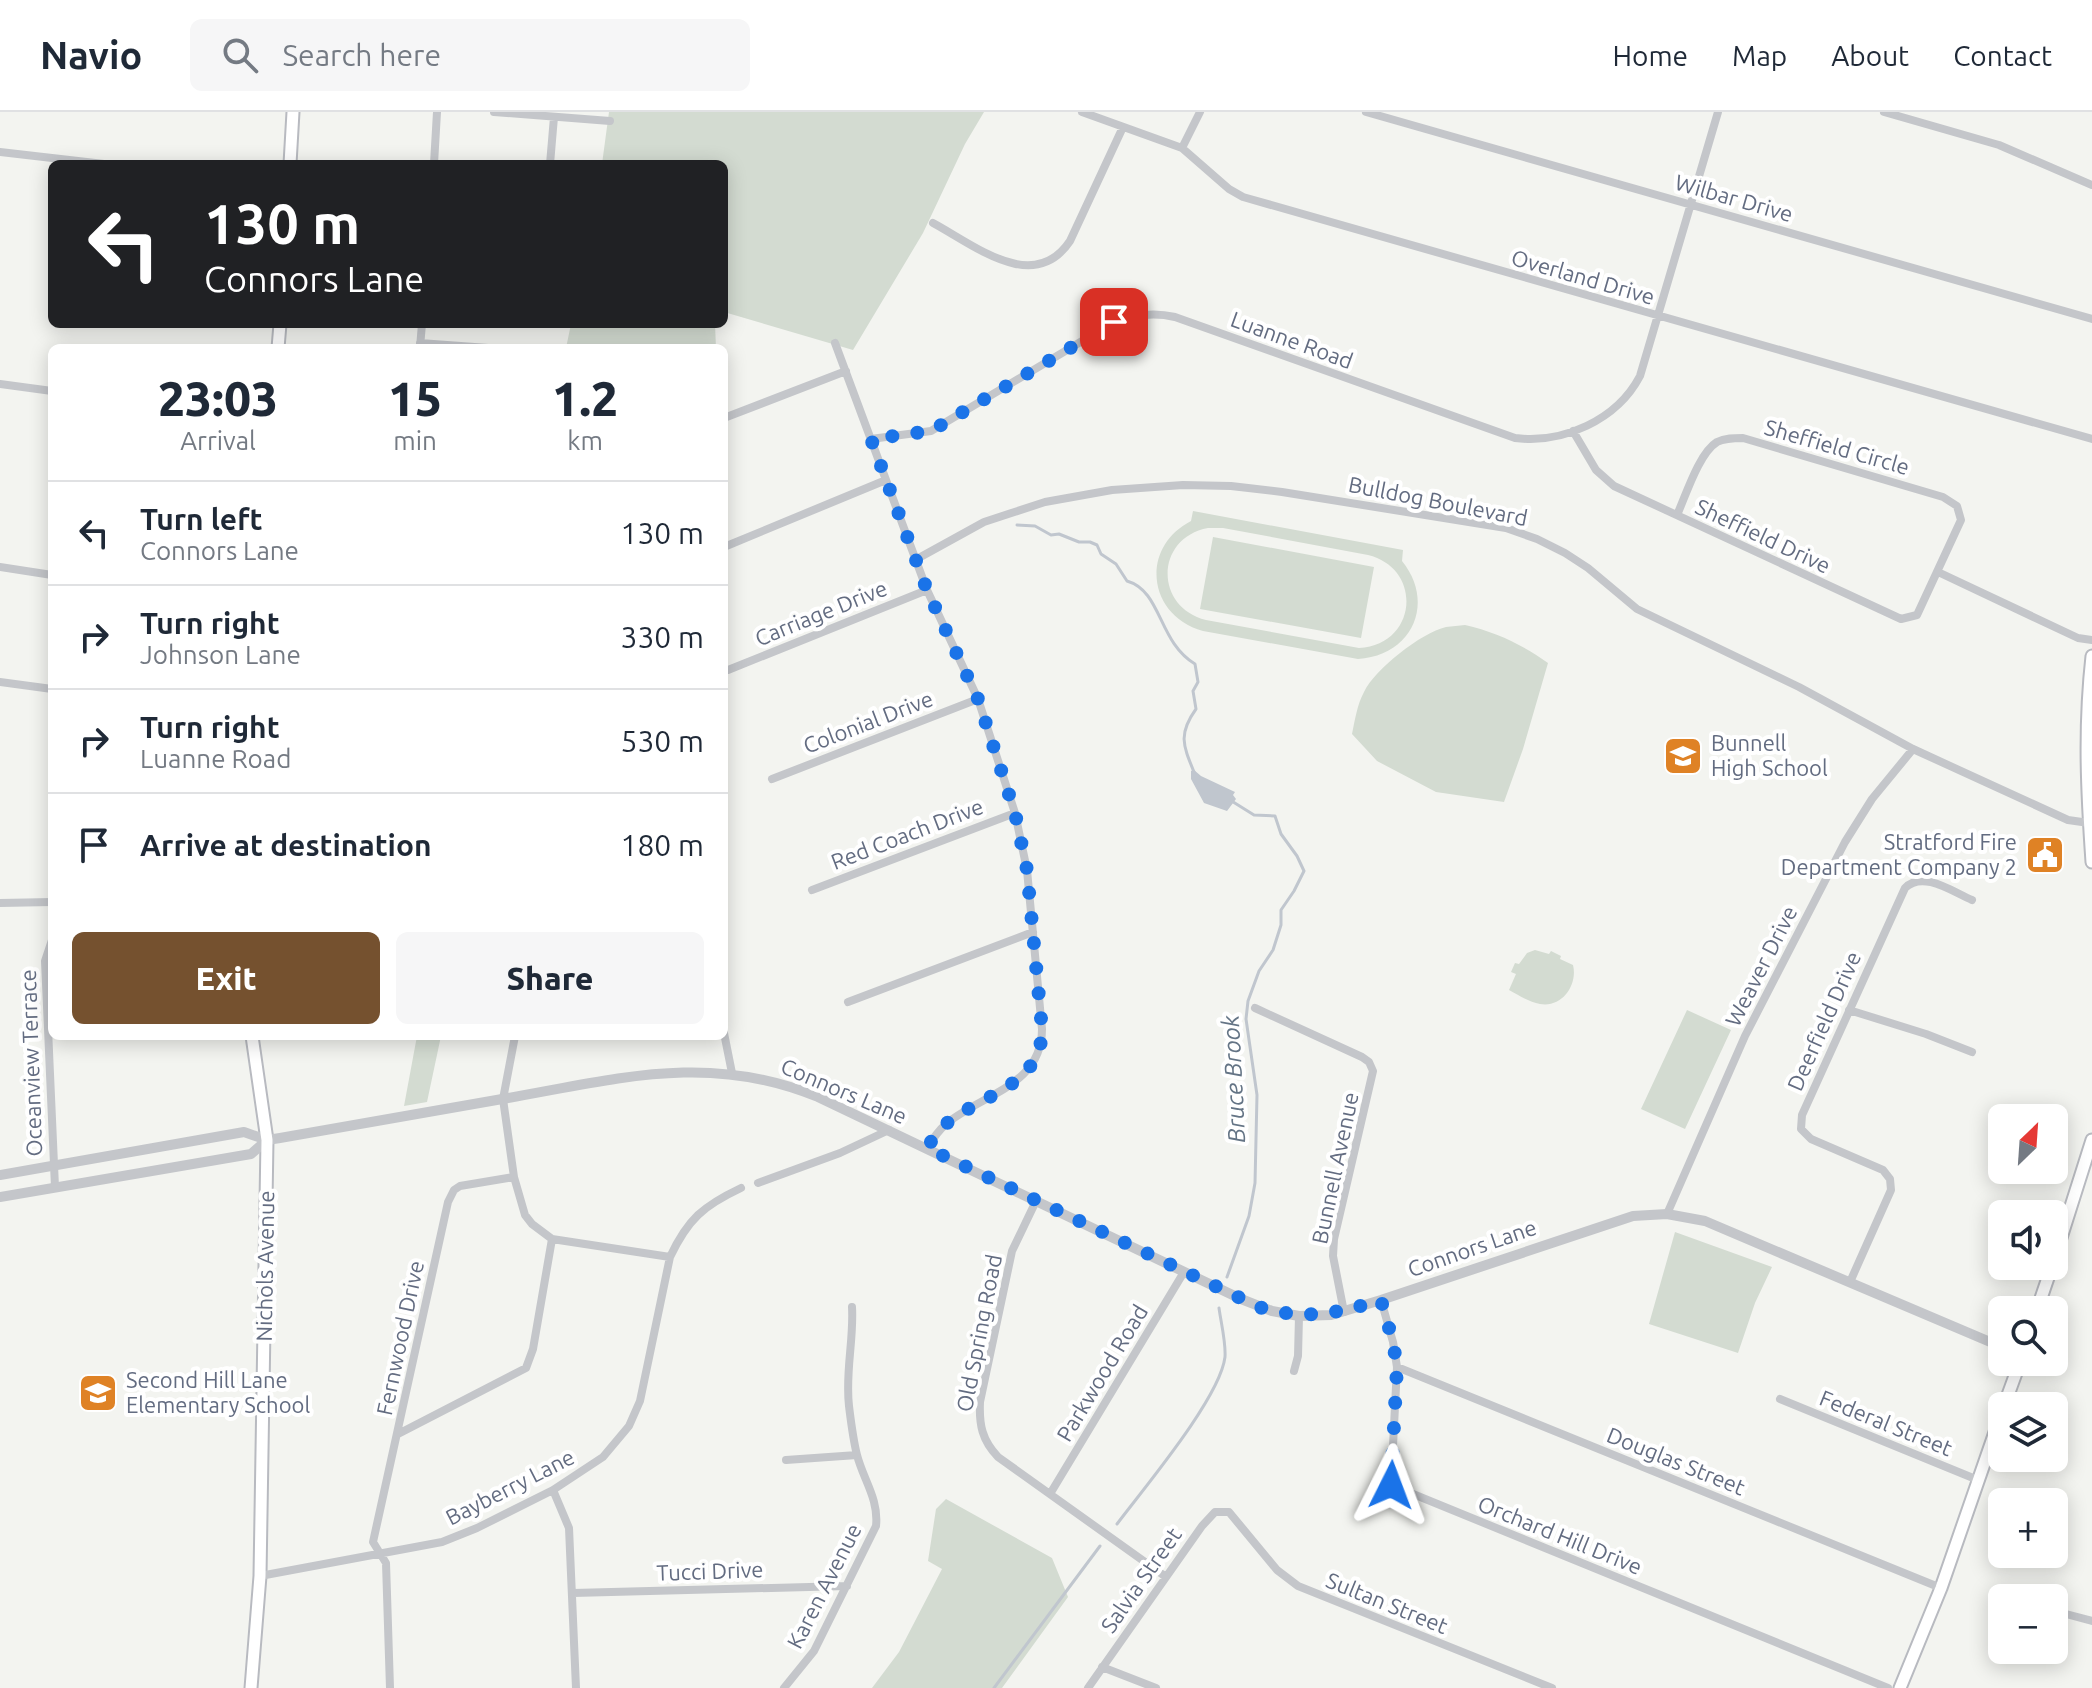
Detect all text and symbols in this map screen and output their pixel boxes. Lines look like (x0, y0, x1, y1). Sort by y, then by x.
search box (190, 19, 750, 91)
icon: search (218, 33, 262, 77)
text: Navio (40, 34, 142, 76)
text: Search here (282, 38, 441, 72)
text: Home (1613, 40, 1688, 71)
text: Map (1732, 40, 1787, 71)
text: About (1831, 40, 1909, 71)
text: Contact (1953, 40, 2052, 71)
street label: Wilbar Drive (1672, 169, 1796, 226)
icon: left (72, 192, 176, 296)
text: 130 m (204, 192, 360, 255)
street label: Overland Drive (1509, 244, 1658, 309)
text: Connors Lane (204, 258, 424, 299)
pin (1080, 288, 1148, 356)
icon: arrive (1092, 300, 1136, 344)
street label: Luanne Road (1228, 306, 1357, 373)
text: 23:03 (158, 371, 278, 425)
text: 15 (388, 371, 442, 425)
text: 1.2 (552, 371, 618, 425)
street label: Sheffield Circle (1762, 414, 1912, 479)
text: Arrival (180, 426, 256, 455)
text: min (393, 426, 437, 455)
text: km (567, 426, 603, 455)
street label: Bulldog Boulevard (1346, 471, 1530, 530)
street label: Sheffield Drive (1692, 493, 1835, 578)
text: Turn left (140, 502, 262, 536)
icon: left (72, 511, 116, 555)
text: 130 m (620, 516, 704, 550)
text: Connors Lane (140, 536, 299, 565)
street label: Carriage Drive (751, 575, 890, 650)
text: Turn right (140, 606, 280, 640)
icon: right (72, 615, 116, 659)
text: 330 m (620, 620, 704, 654)
text: Johnson Lane (140, 640, 301, 669)
street label: Colonial Drive (799, 685, 936, 758)
text: Turn right (140, 710, 280, 744)
icon: right (72, 719, 116, 763)
text: 530 m (620, 724, 704, 758)
place label: Bunnell High School (1711, 730, 1828, 780)
school or university icon: Bunnell High School (1662, 735, 1704, 777)
text: Luanne Road (140, 744, 291, 773)
street label: Red Coach Drive (827, 793, 987, 874)
icon: arrive (72, 823, 116, 867)
text: Arrive at destination (140, 828, 432, 862)
text: 180 m (620, 828, 704, 862)
place label: Stratford Fire Department Company 2 (1781, 829, 2017, 879)
public building icon: Stratford Fire Department Company 2 (2024, 834, 2066, 876)
street label: Weaver Drive (1720, 901, 1802, 1030)
button: Exit (72, 932, 380, 1024)
button: Share (396, 932, 704, 1024)
street label: Deerfield Drive (1782, 947, 1865, 1094)
street label: Oceanview Terrace (15, 969, 46, 1157)
water label: Bruce Brook (1217, 1014, 1250, 1144)
street label: Connors Lane (777, 1053, 911, 1128)
street label: Bunnell Avenue (1306, 1090, 1363, 1246)
north arrow (1988, 1104, 2068, 1184)
map controls (1988, 1104, 2068, 1664)
street label: Nichols Avenue (251, 1190, 278, 1342)
button: sound (1988, 1200, 2068, 1280)
street label: Connors Lane (1404, 1214, 1539, 1281)
street label: Old Spring Road (951, 1252, 1006, 1414)
street label: Fernwood Drive (371, 1258, 428, 1417)
button: search (1988, 1296, 2068, 1376)
street label: Parkwood Road (1051, 1300, 1152, 1446)
place label: Second Hill Lane Elementary School (126, 1367, 310, 1417)
school or university icon: Second Hill Lane Elementary School (77, 1372, 119, 1414)
street label: Federal Street (1816, 1385, 1956, 1461)
button: layers (1988, 1392, 2068, 1472)
street label: Douglas Street (1603, 1421, 1749, 1500)
street label: Bayberry Lane (441, 1443, 578, 1530)
position arrow (1349, 1443, 1433, 1527)
button: + (1988, 1488, 2068, 1568)
street label: Orchard Hill Drive (1474, 1490, 1646, 1579)
street label: Karen Avenue (781, 1519, 866, 1652)
street label: Salvia Street (1095, 1522, 1186, 1637)
street label: Tucci Drive (656, 1556, 764, 1585)
street label: Sultan Street (1323, 1567, 1452, 1638)
button: − (1988, 1584, 2068, 1664)

